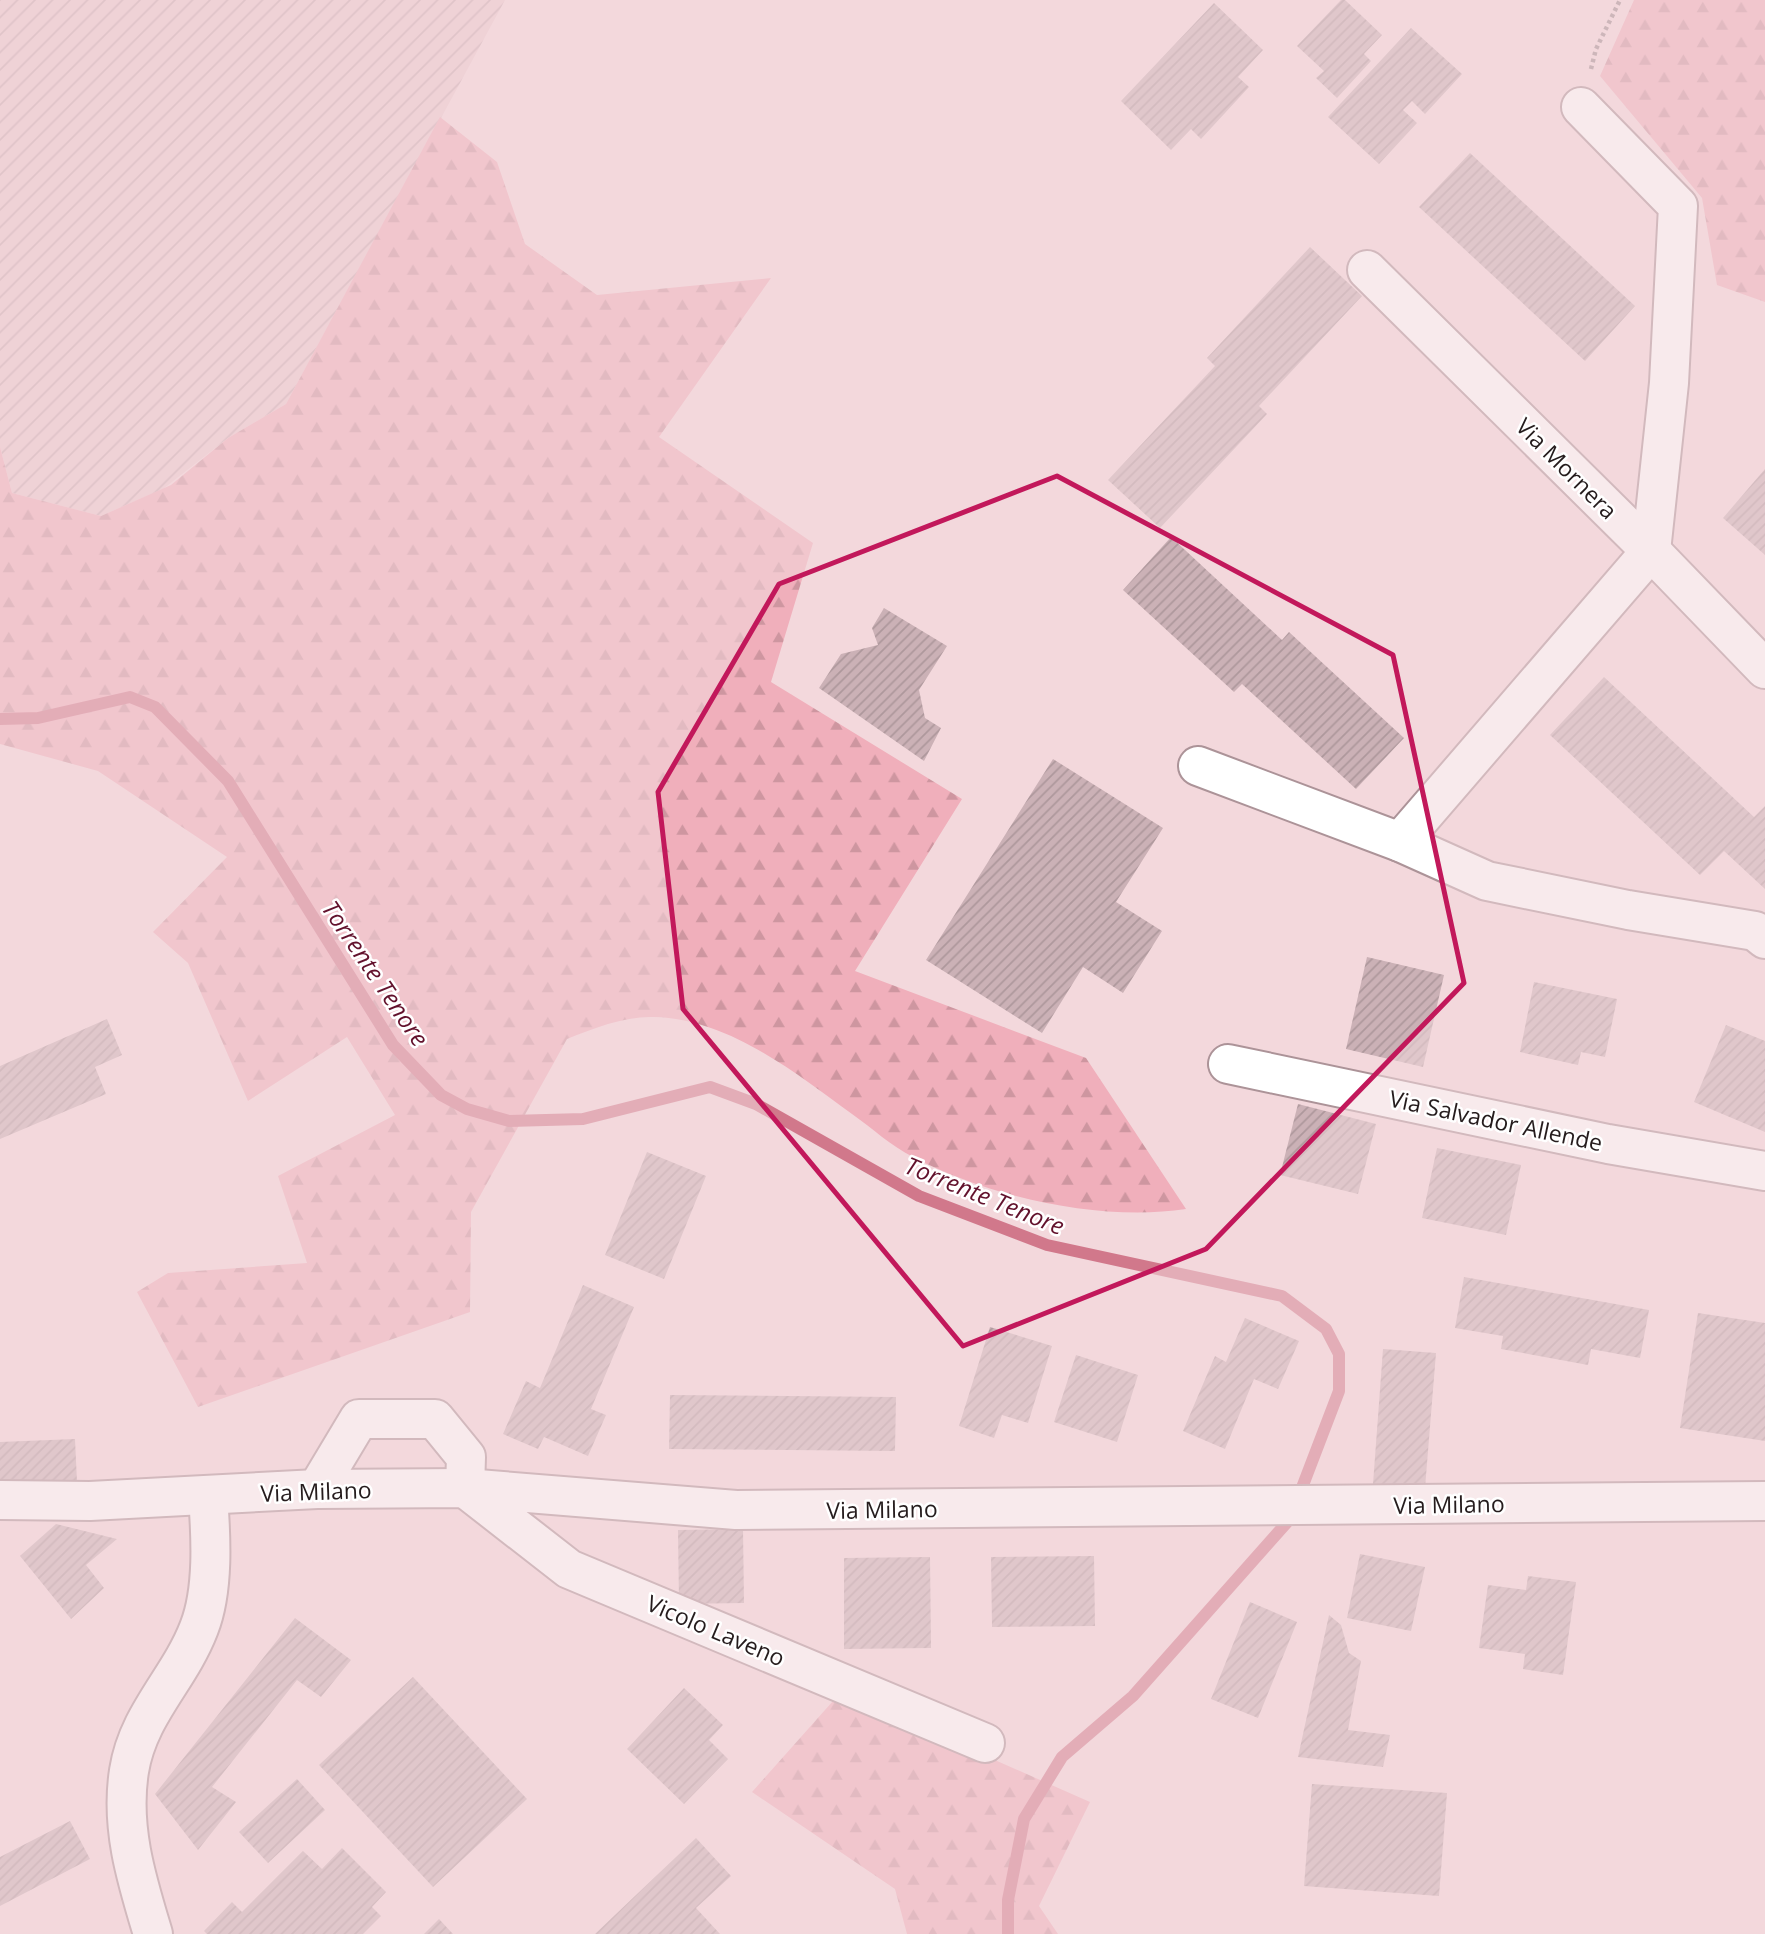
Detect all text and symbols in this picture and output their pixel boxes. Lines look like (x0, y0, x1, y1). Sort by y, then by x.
street label: Via Mornera (1509, 410, 1625, 526)
water label: Torrente Tenore (315, 894, 437, 1052)
street label: Via Salvador Allende (1386, 1082, 1606, 1158)
water label: Torrente Tenore (900, 1148, 1070, 1242)
street label: Via Milano (260, 1473, 372, 1509)
street label: Via Milano (1393, 1487, 1505, 1521)
street label: Via Milano (826, 1492, 938, 1526)
street label: Vicolo Laveno (642, 1587, 790, 1673)

